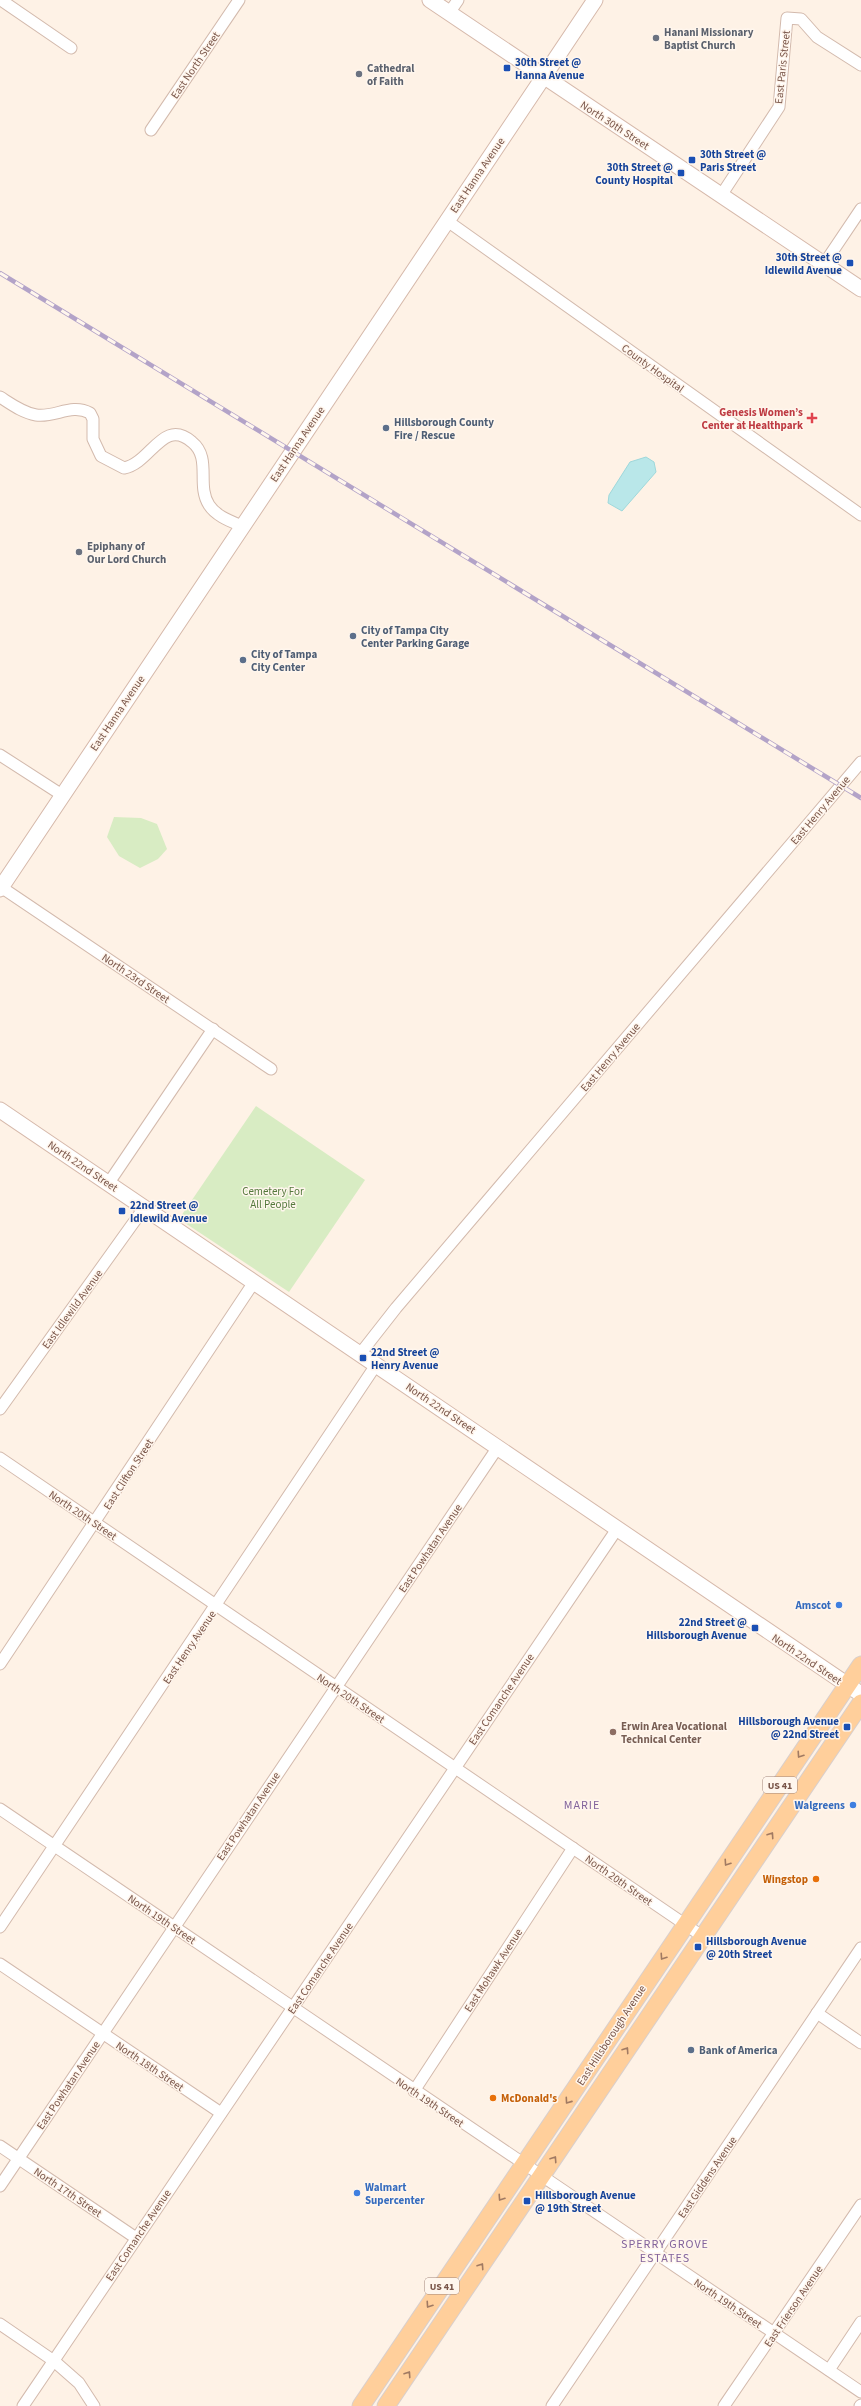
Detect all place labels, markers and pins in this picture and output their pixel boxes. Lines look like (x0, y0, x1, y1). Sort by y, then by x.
place label: Hanani Missionary Baptist Church (664, 25, 754, 53)
marker: Hanani Missionary Baptist Church (651, 33, 661, 43)
place label: 30th Street @ Hanna Avenue (515, 55, 585, 83)
place label: Cathedral of Faith (367, 61, 415, 89)
marker: 30th Street @ Hanna Avenue (502, 63, 512, 73)
marker: Cathedral of Faith (354, 69, 364, 79)
place label: 30th Street @ Paris Street (700, 147, 766, 175)
marker: 30th Street @ Paris Street (687, 155, 697, 165)
place label: 30th Street @ County Hospital (595, 160, 674, 188)
marker: 30th Street @ County Hospital (676, 168, 686, 178)
place label: 30th Street @ Idlewild Avenue (765, 250, 842, 278)
marker: 30th Street @ Idlewild Avenue (845, 258, 855, 268)
place label: Genesis Women’s Center at Healthpark (701, 405, 803, 433)
marker: Genesis Women’s Center at Healthpark (806, 412, 818, 424)
place label: Hillsborough County Fire / Rescue (394, 415, 494, 443)
marker: Hillsborough County Fire / Rescue (381, 423, 391, 433)
place label: Epiphany of Our Lord Church (87, 539, 166, 567)
marker: Epiphany of Our Lord Church (74, 547, 84, 557)
place label: City of Tampa City Center Parking Garage (361, 623, 470, 651)
marker: City of Tampa City Center Parking Garage (348, 631, 358, 641)
place label: City of Tampa City Center (251, 647, 317, 675)
marker: City of Tampa City Center (238, 655, 248, 665)
place label: 22nd Street @ Idlewild Avenue (130, 1198, 208, 1226)
marker: 22nd Street @ Idlewild Avenue (117, 1206, 127, 1216)
place label: 22nd Street @ Henry Avenue (371, 1345, 439, 1373)
marker: 22nd Street @ Henry Avenue (358, 1353, 368, 1363)
place label: Amscot (795, 1598, 832, 1613)
marker: Amscot (834, 1600, 844, 1610)
place label: 22nd Street @ Hillsborough Avenue (646, 1615, 747, 1643)
marker: 22nd Street @ Hillsborough Avenue (750, 1623, 760, 1633)
place label: Hillsborough Avenue @ 22nd Street (738, 1714, 840, 1742)
place label: Erwin Area Vocational Technical Center (621, 1719, 728, 1747)
marker: Hillsborough Avenue @ 22nd Street (842, 1722, 852, 1732)
marker: Erwin Area Vocational Technical Center (608, 1727, 618, 1737)
place label: Walgreens (795, 1798, 845, 1813)
marker: Walgreens (848, 1800, 858, 1810)
place label: Wingstop (763, 1872, 808, 1887)
marker: Wingstop (811, 1874, 821, 1884)
place label: Hillsborough Avenue @ 20th Street (706, 1934, 807, 1962)
marker: Hillsborough Avenue @ 20th Street (693, 1942, 703, 1952)
place label: Bank of America (699, 2043, 778, 2058)
marker: Bank of America (686, 2045, 696, 2055)
place label: McDonald's (501, 2091, 557, 2106)
marker: McDonald's (488, 2093, 498, 2103)
place label: Walmart Supercenter (365, 2180, 425, 2208)
marker: Walmart Supercenter (352, 2188, 362, 2198)
place label: Hillsborough Avenue @ 19th Street (535, 2188, 636, 2216)
marker: Hillsborough Avenue @ 19th Street (522, 2196, 532, 2206)

